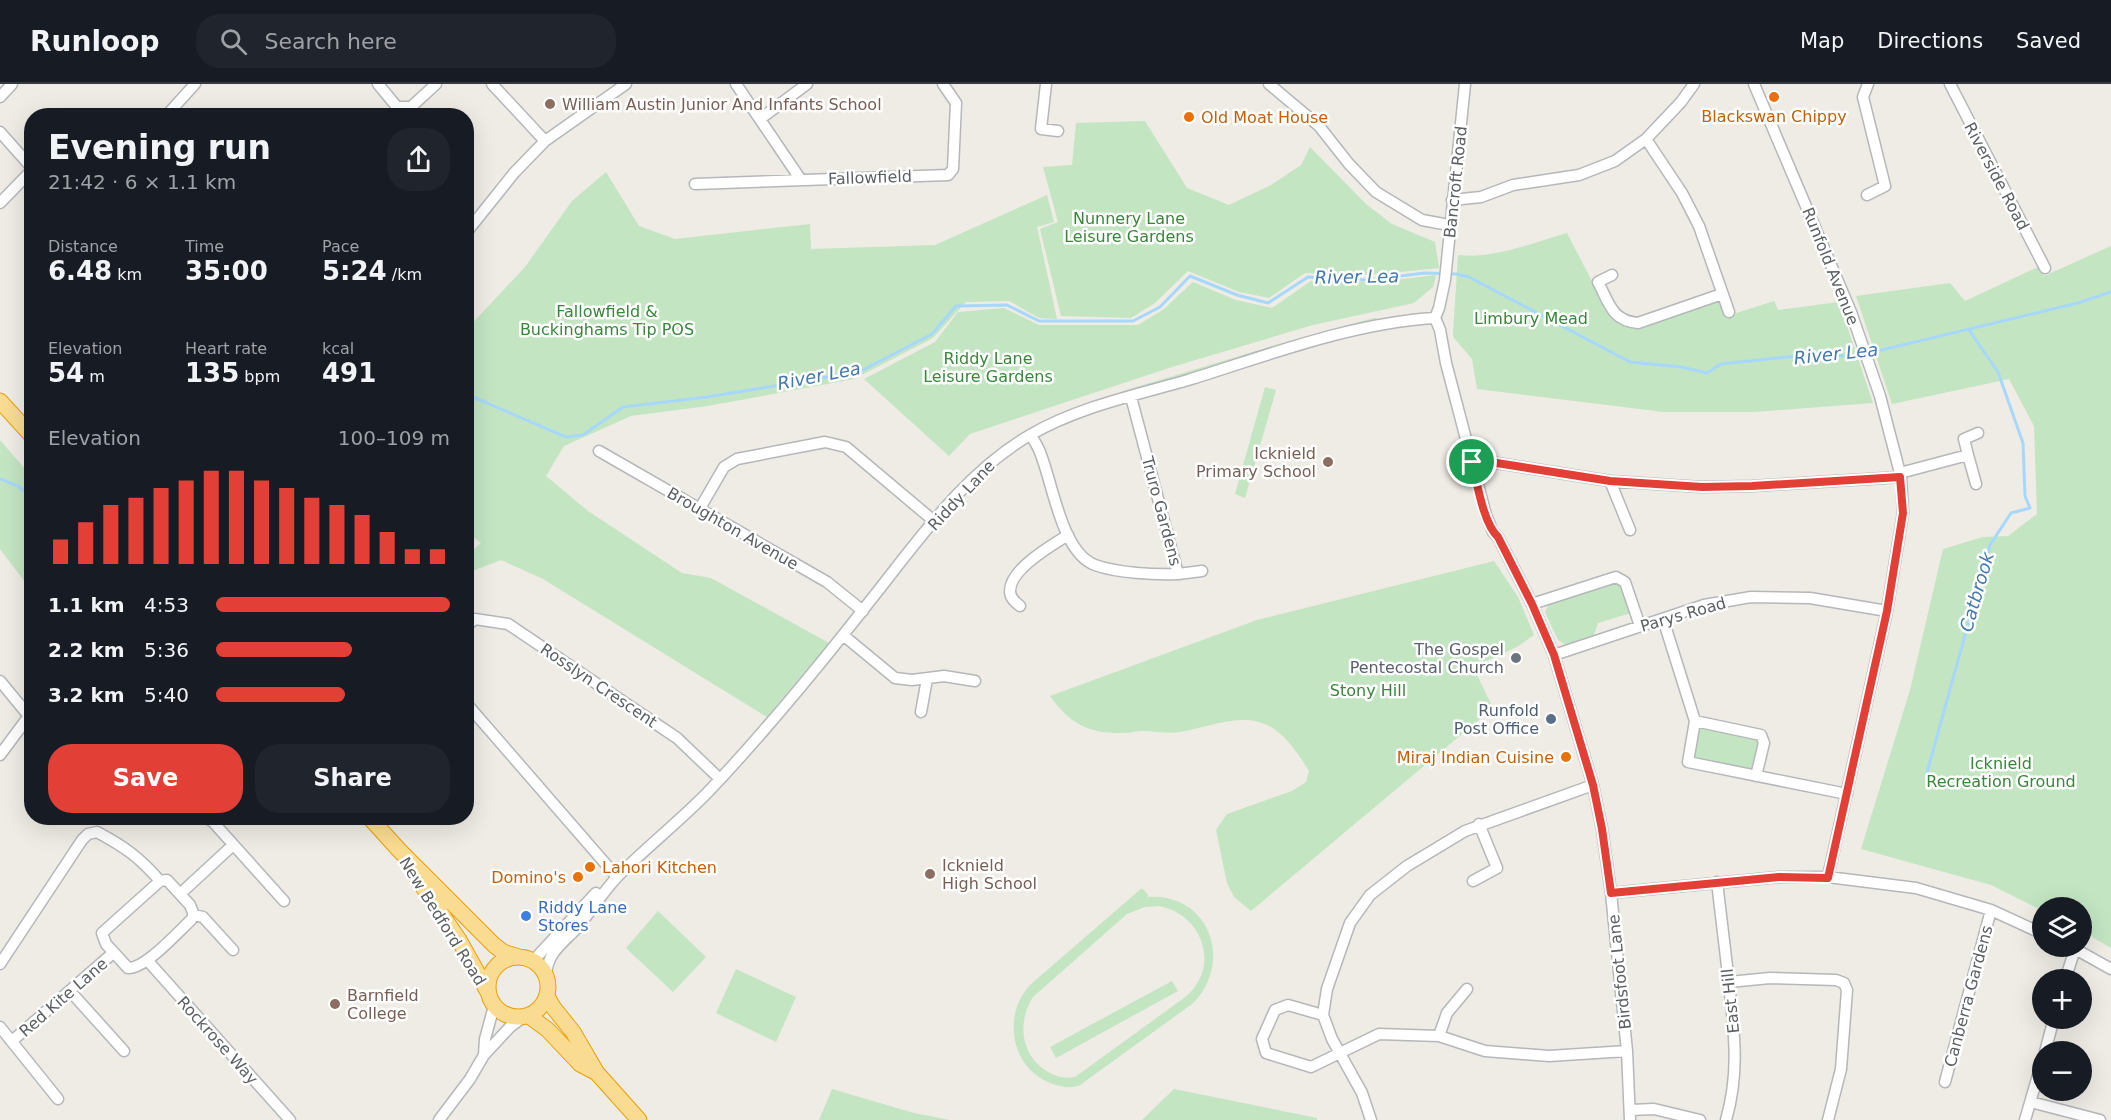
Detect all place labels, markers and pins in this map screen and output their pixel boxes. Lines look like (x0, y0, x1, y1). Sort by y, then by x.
marker: Blackswan Chippy (1767, 90, 1781, 104)
place label: William Austin Junior And Infants School (562, 95, 882, 114)
marker: William Austin Junior And Infants School (543, 97, 557, 111)
place label: Blackswan Chippy (1701, 107, 1847, 126)
place label: Old Moat House (1201, 108, 1328, 127)
marker: Old Moat House (1182, 110, 1196, 124)
pin (1446, 436, 1497, 487)
place label: Icknield Primary School (1196, 444, 1316, 481)
marker: Icknield Primary School (1321, 455, 1335, 469)
place label: The Gospel Pentecostal Church (1350, 640, 1504, 677)
marker: The Gospel Pentecostal Church (1509, 651, 1523, 665)
place label: Runfold Post Office (1454, 701, 1539, 738)
marker: Runfold Post Office (1544, 712, 1558, 726)
place label: Miraj Indian Cuisine (1397, 748, 1554, 767)
marker: Miraj Indian Cuisine (1559, 750, 1573, 764)
place label: Icknield High School (942, 856, 1037, 893)
place label: Lahori Kitchen (602, 858, 717, 877)
marker: Lahori Kitchen (583, 860, 597, 874)
marker: Icknield High School (923, 867, 937, 881)
place label: Domino's (491, 868, 566, 887)
marker: Domino's (571, 870, 585, 884)
place label: Riddy Lane Stores (538, 898, 627, 935)
marker: Riddy Lane Stores (519, 909, 533, 923)
place label: Barnfield College (347, 986, 419, 1023)
marker: Barnfield College (328, 997, 342, 1011)

